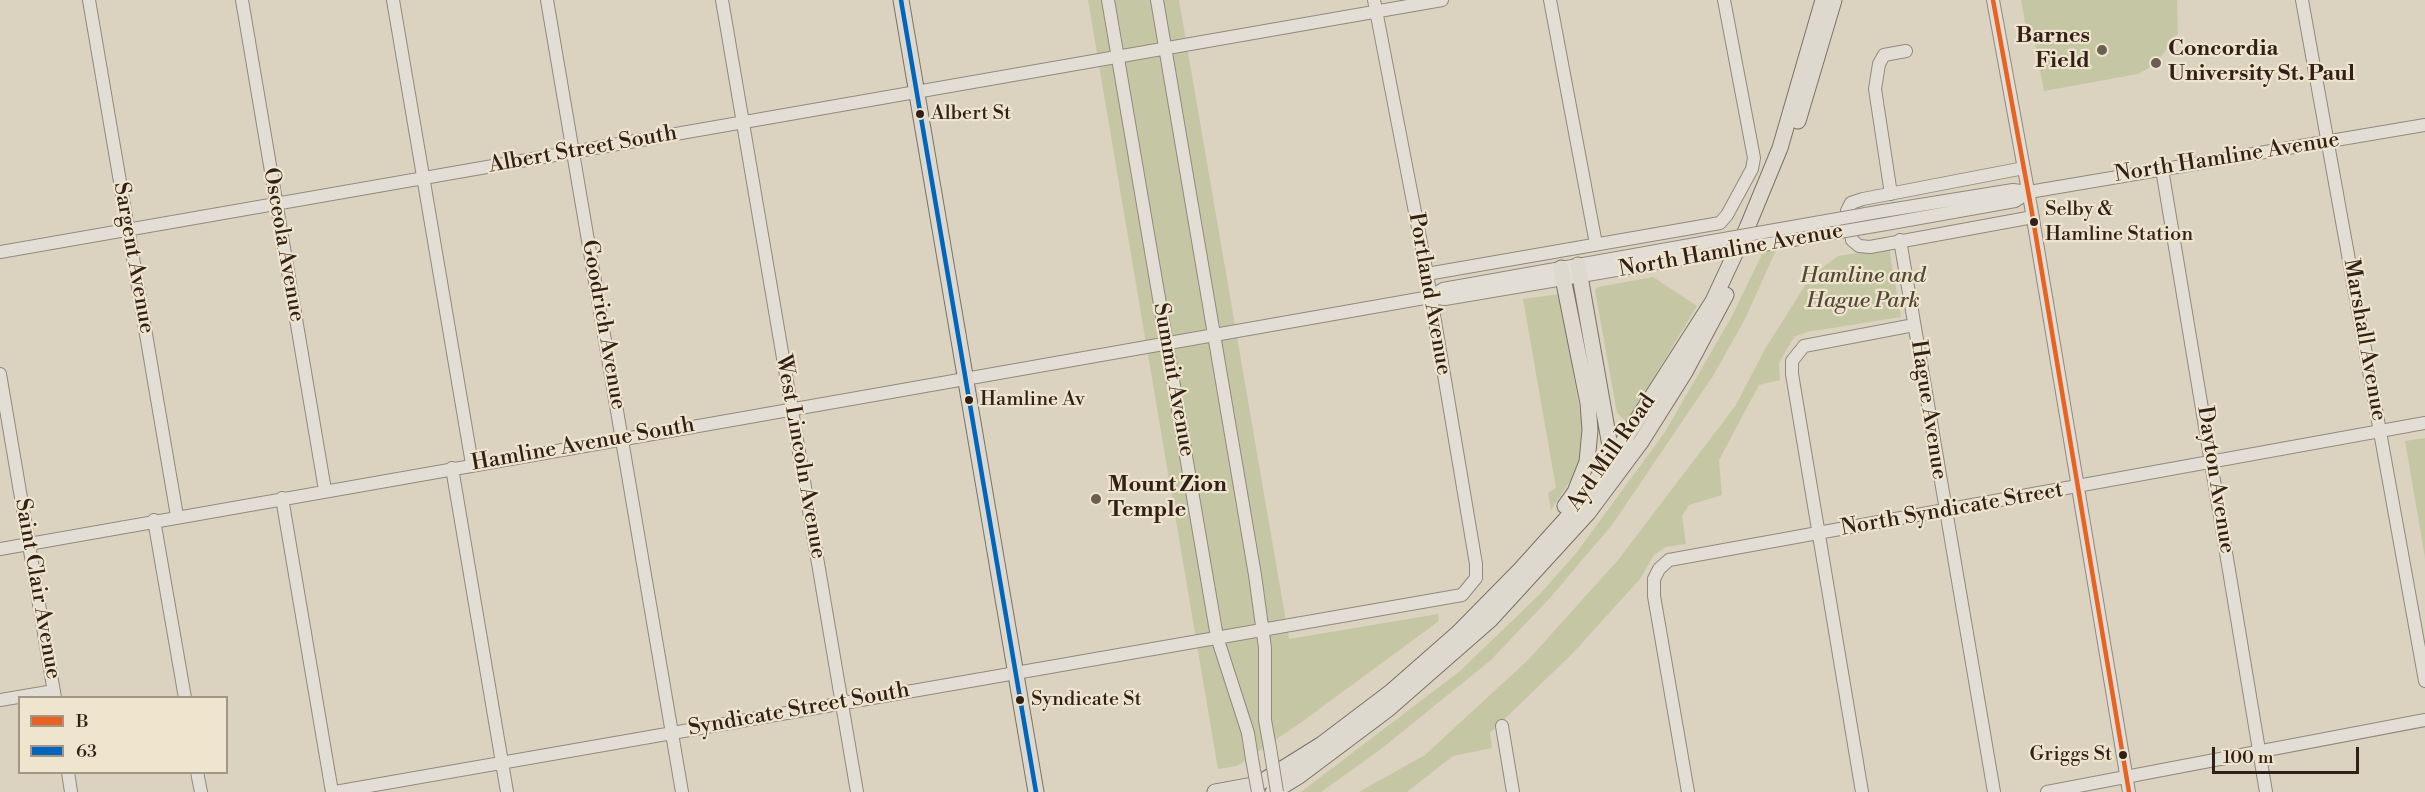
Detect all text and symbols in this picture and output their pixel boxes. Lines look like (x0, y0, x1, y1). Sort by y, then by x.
place label: Barnes Field (2016, 24, 2090, 76)
place label: Concordia University St. Paul (2168, 37, 2355, 88)
marker: Barnes Field (2095, 43, 2109, 57)
marker: Concordia University St. Paul (2149, 56, 2163, 70)
place label: Albert St (931, 102, 1011, 126)
marker: Albert St (914, 108, 926, 120)
street label: Albert Street South (487, 120, 679, 180)
street label: North Hamline Avenue (2113, 127, 2341, 189)
street label: Osceola Avenue (256, 166, 310, 324)
street label: Sargent Avenue (107, 180, 159, 336)
place label: Selby & Hamline Station (2045, 198, 2193, 245)
street label: Portland Avenue (1402, 211, 1456, 377)
marker: Selby & Hamline Station (2028, 216, 2040, 228)
street label: North Hamline Avenue (1617, 218, 1845, 284)
street label: Goodrich Avenue (575, 238, 631, 412)
street label: Marshall Avenue (2337, 257, 2391, 423)
park label: Hamline and Hague Park (1800, 264, 1926, 316)
street label: Summit Avenue (1146, 301, 1200, 459)
street label: Hague Avenue (1904, 338, 1952, 482)
street label: West Lincoln Avenue (769, 353, 831, 561)
place label: Hamline Av (980, 388, 1085, 412)
street label: Ayd Mill Road (1562, 390, 1662, 516)
marker: Hamline Av (963, 394, 975, 406)
street label: Dayton Avenue (2190, 404, 2240, 556)
street label: Hamline Avenue South (469, 412, 697, 478)
place label: Mount Zion Temple (1108, 473, 1227, 524)
street label: North Syndicate Street (1839, 477, 2065, 543)
marker: Mount Zion Temple (1089, 492, 1103, 506)
street label: Saint Clair Avenue (8, 497, 66, 681)
street label: Syndicate Street South (686, 678, 912, 742)
place label: Syndicate St (1031, 688, 1142, 712)
marker: Syndicate St (1014, 694, 1026, 706)
legend (18, 696, 228, 774)
text: B (76, 710, 89, 733)
scale bar (2215, 735, 2362, 773)
text: 63 (76, 740, 97, 763)
place label: Griggs St (2029, 743, 2112, 767)
text: 100 m (2223, 746, 2274, 769)
marker: Griggs St (2117, 749, 2129, 761)

